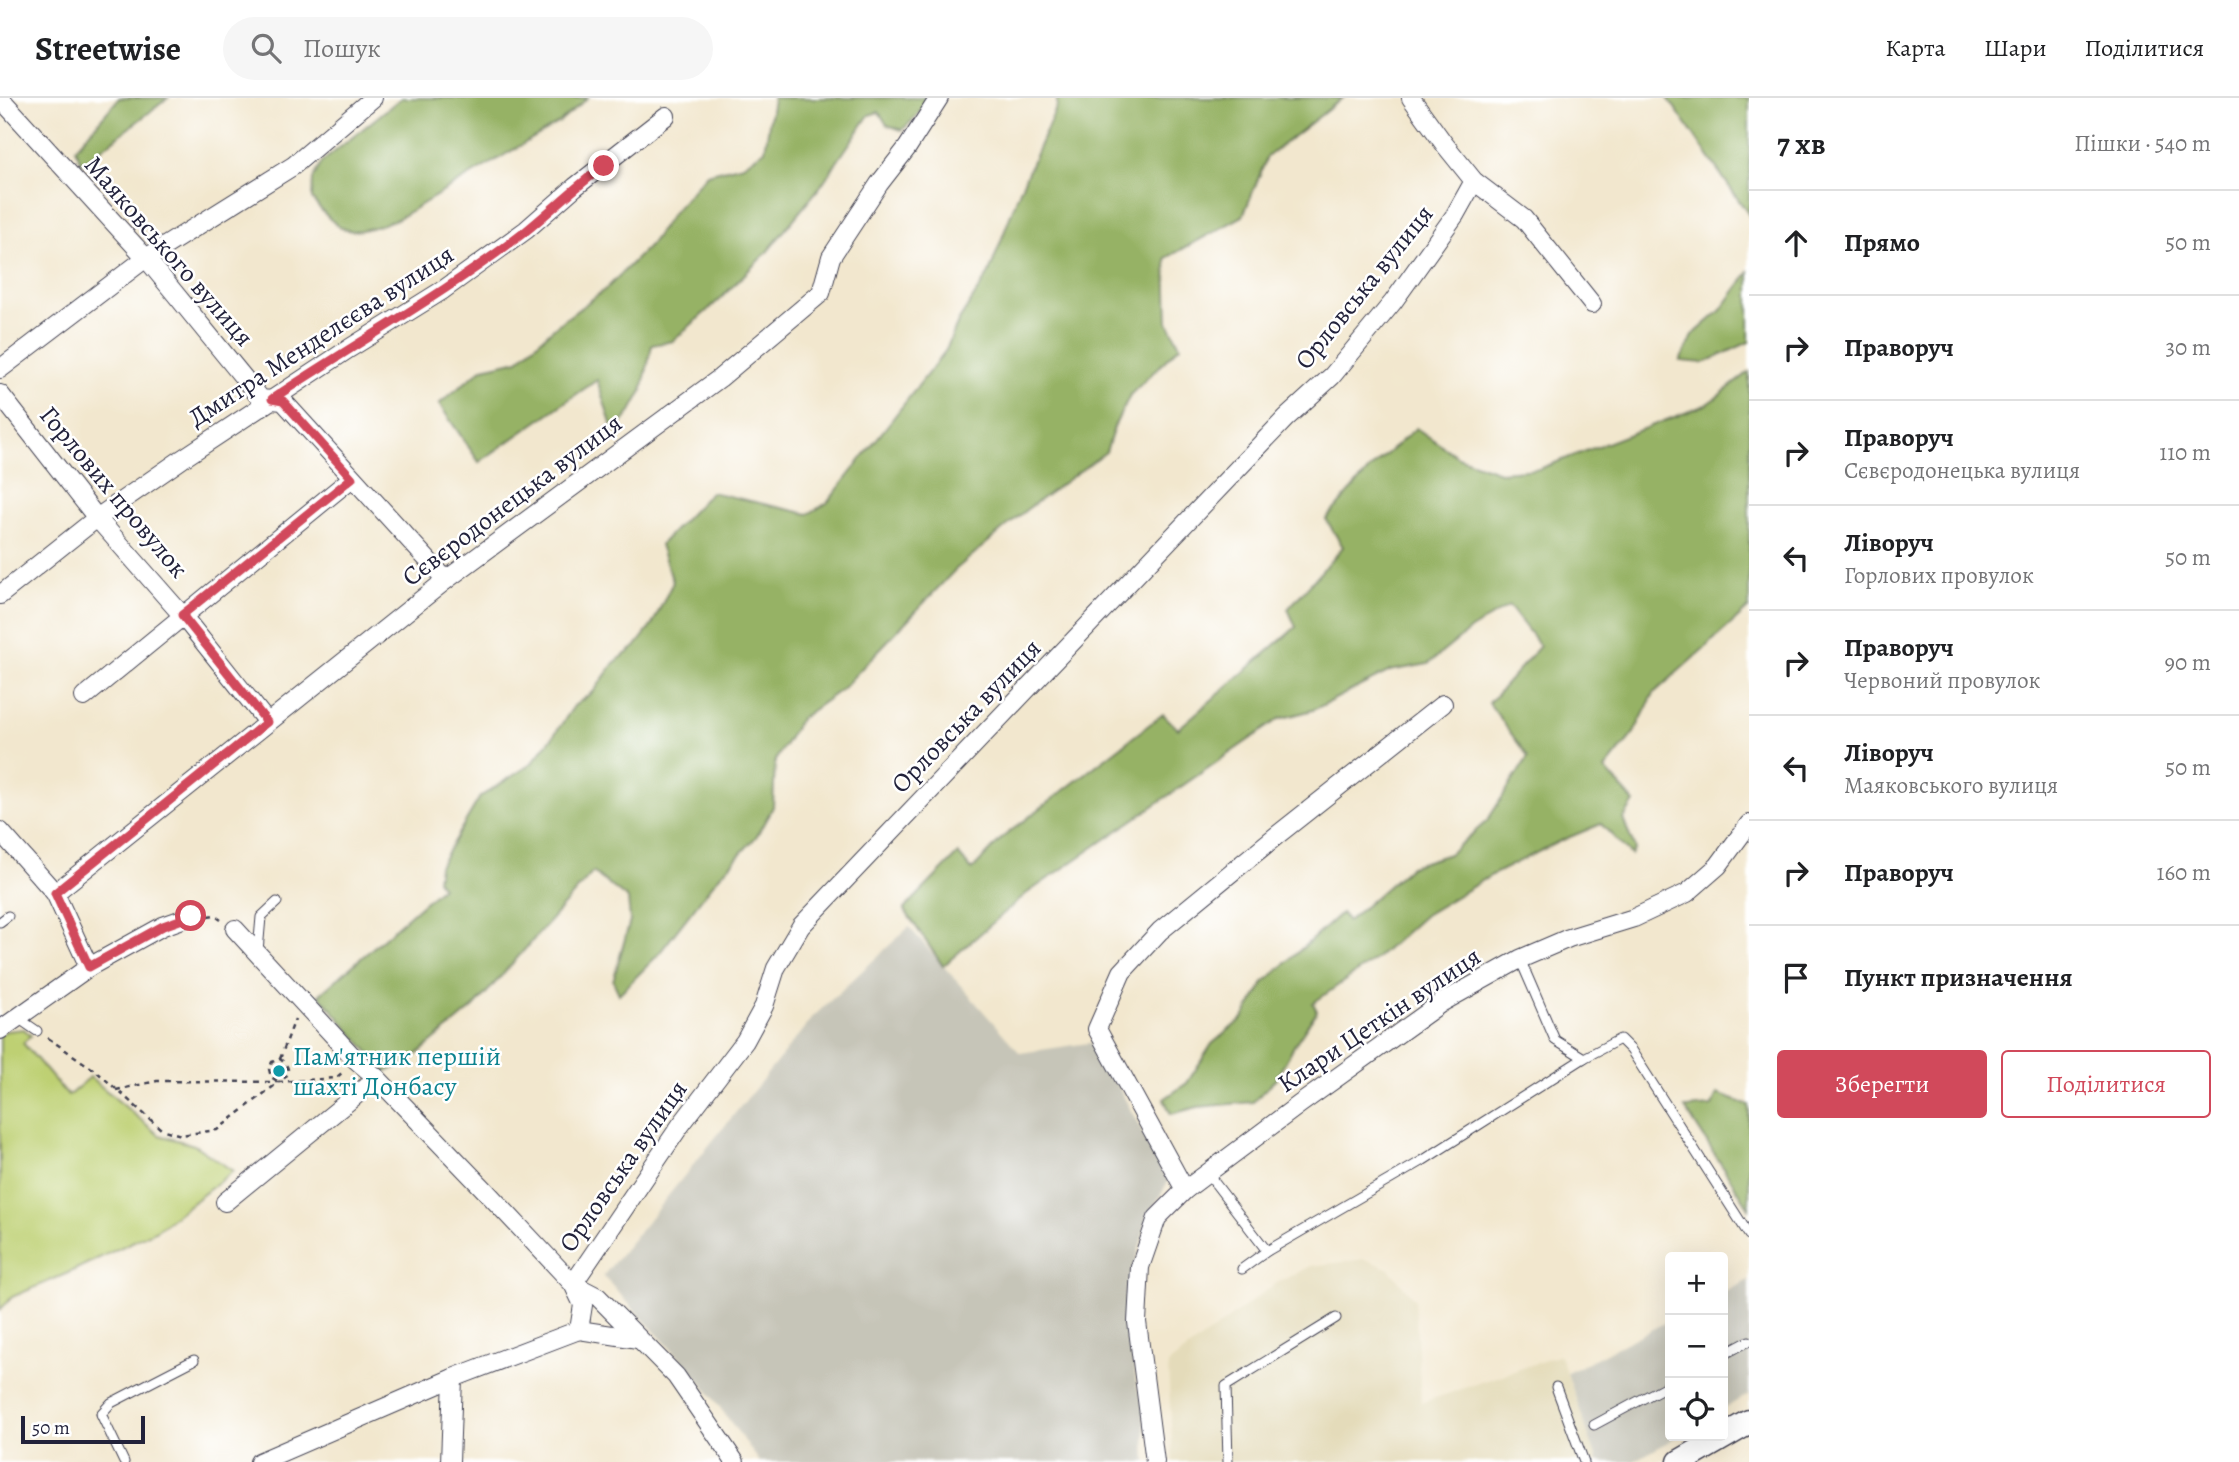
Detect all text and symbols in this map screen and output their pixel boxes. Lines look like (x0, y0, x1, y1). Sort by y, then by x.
search box (223, 17, 713, 80)
text: Streetwise (35, 26, 181, 71)
icon: search (247, 29, 285, 67)
text: Пошук (303, 31, 381, 66)
text: Карта (1885, 32, 1946, 64)
text: Шари (1984, 32, 2047, 64)
text: Поділитися (2085, 32, 2204, 64)
text: 7 хв (1777, 124, 1826, 164)
text: Пішки · 540 m (2074, 128, 2211, 159)
street label: Маяковського вулиця (76, 148, 262, 354)
route end (588, 150, 619, 181)
street label: Орловська вулиця (1287, 197, 1441, 377)
icon: ahead (1777, 224, 1815, 262)
text: Прямо (1844, 225, 1920, 260)
text: 50 m (2165, 227, 2211, 258)
street label: Дмитра Менделєєва вулиця (182, 237, 460, 435)
icon: right (1777, 329, 1815, 367)
text: Праворуч (1844, 330, 1954, 365)
text: 30 m (2165, 332, 2211, 363)
street label: Горлових провулок (32, 399, 196, 585)
street label: Сєвєродонецька вулиця (395, 406, 629, 594)
text: Праворуч (1844, 420, 1954, 455)
icon: right (1777, 434, 1815, 472)
text: 110 m (2159, 437, 2211, 468)
text: Сєвєродонецька вулиця (1844, 455, 2080, 486)
text: Ліворуч (1844, 525, 1934, 560)
icon: left (1777, 539, 1815, 577)
text: 50 m (2165, 542, 2211, 573)
text: Горлових провулок (1844, 560, 2034, 591)
text: Праворуч (1844, 630, 1954, 665)
street label: Орловська вулиця (883, 631, 1049, 801)
icon: right (1777, 644, 1815, 682)
text: 90 m (2165, 647, 2211, 678)
text: Червоний провулок (1844, 665, 2041, 696)
text: Ліворуч (1844, 735, 1934, 770)
icon: left (1777, 749, 1815, 787)
text: 50 m (2165, 752, 2211, 783)
text: Маяковського вулиця (1844, 770, 2058, 801)
icon: right (1777, 854, 1815, 892)
text: Праворуч (1844, 855, 1954, 890)
text: 160 m (2157, 857, 2211, 888)
route start (175, 900, 206, 931)
street label: Клари Цеткін вулиця (1271, 939, 1487, 1101)
icon: arrive (1777, 959, 1815, 997)
text: Пункт призначення (1844, 960, 2073, 995)
place label: Пам'ятник першій шахті Донбасу (293, 1039, 501, 1104)
button: Зберегти (1777, 1050, 1987, 1118)
button: Поділитися (2001, 1050, 2211, 1118)
marker: Пам'ятник першій шахті Донбасу (271, 1063, 287, 1079)
street label: Орловська вулиця (551, 1073, 695, 1259)
map controls (1665, 1252, 1728, 1441)
button: + (1665, 1252, 1728, 1315)
button: − (1665, 1315, 1728, 1378)
button: locate (1665, 1378, 1728, 1441)
scale bar (21, 1413, 145, 1445)
text: 50 m (32, 1415, 70, 1441)

